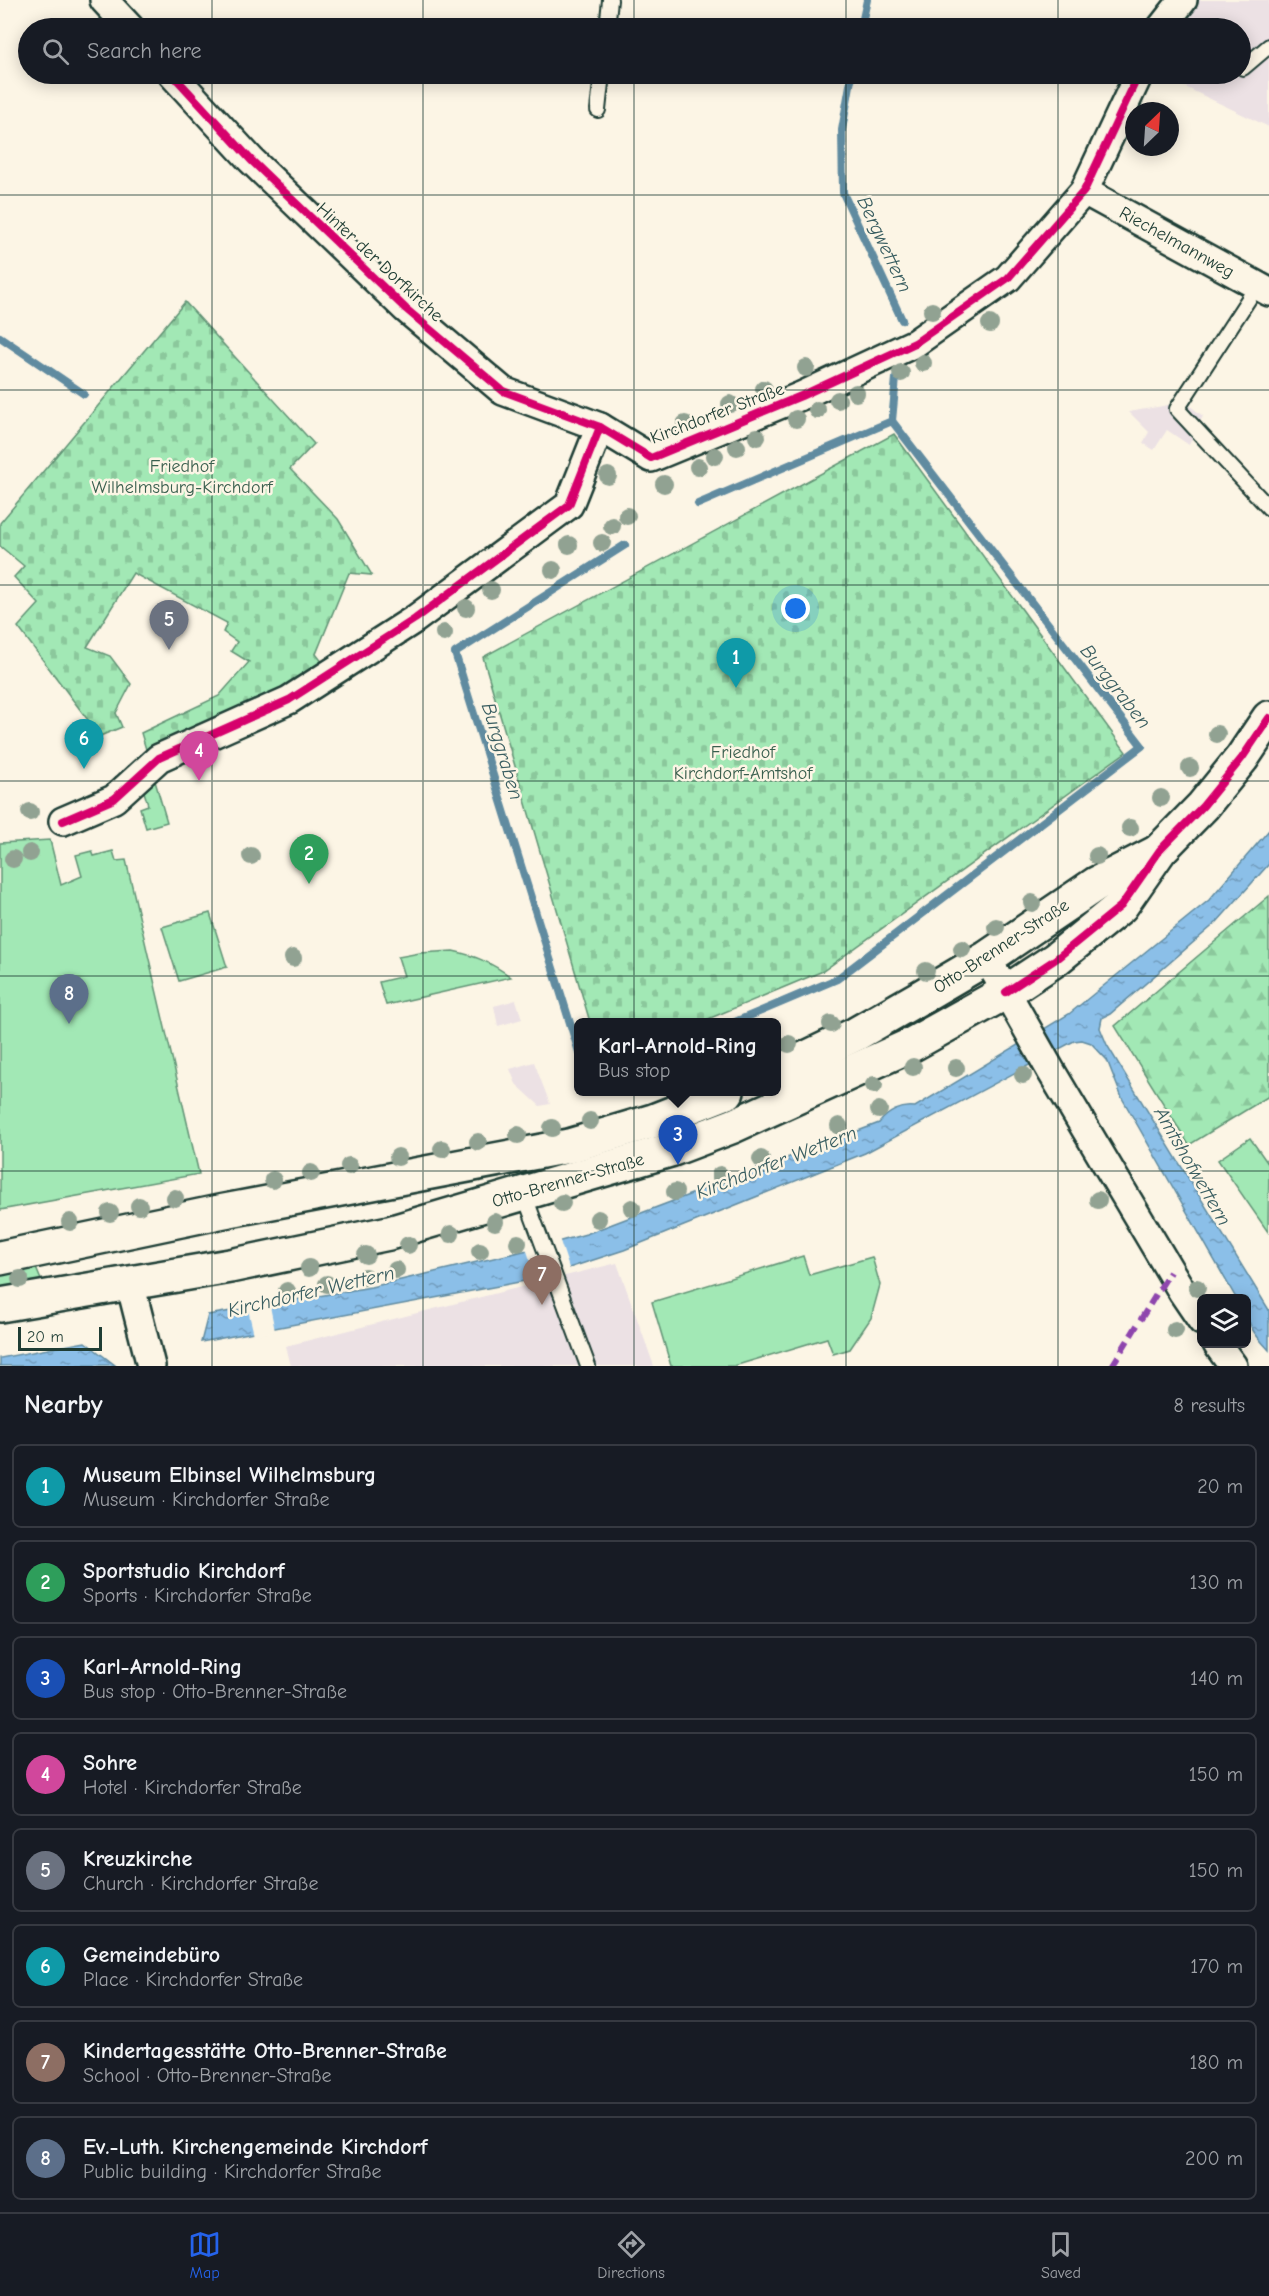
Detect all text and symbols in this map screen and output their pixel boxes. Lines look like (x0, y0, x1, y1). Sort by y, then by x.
search box (18, 18, 1251, 84)
icon: search (39, 35, 72, 68)
text: Search here (87, 38, 202, 64)
north arrow (1125, 102, 1179, 156)
water label: Bergwettern (852, 192, 917, 296)
street label: Hinter der Dorfkirche (312, 198, 447, 326)
street label: Riechelmannweg (1116, 202, 1238, 283)
street label: Kirchdorfer Straße (647, 378, 787, 449)
park label: Friedhof Wilhelmsburg-Kirchdorf (91, 456, 274, 498)
your location (781, 594, 810, 623)
pin: 5 (150, 600, 188, 650)
pin: 1 (716, 638, 756, 688)
water label: Burggraben (1076, 640, 1156, 733)
water label: Burggraben (477, 700, 528, 803)
pin: 6 (64, 720, 104, 769)
pin: 4 (180, 732, 218, 781)
park label: Friedhof Kirchdorf-Amtshof (674, 742, 813, 784)
pin: 2 (290, 834, 328, 884)
street label: Otto-Brenner-Straße (930, 895, 1073, 998)
pin: 8 (50, 974, 88, 1024)
popup (574, 1018, 781, 1096)
text: Karl-Arnold-Ring (598, 1033, 757, 1059)
text: Bus stop (598, 1059, 670, 1082)
water label: Amtshofwettern (1149, 1102, 1236, 1230)
pin: 3 (658, 1116, 698, 1165)
water label: Kirchdorfer Wettern (693, 1121, 860, 1204)
street label: Otto-Brenner-Straße (490, 1149, 647, 1212)
pin: 7 (522, 1256, 562, 1305)
water label: Kirchdorfer Wettern (226, 1261, 397, 1322)
map controls (1197, 1294, 1251, 1348)
button: layers (1197, 1294, 1251, 1348)
scale bar (18, 1324, 102, 1352)
text: 20 m (27, 1328, 64, 1346)
text: Nearby (24, 1390, 103, 1420)
text: 8 results (1173, 1394, 1245, 1417)
text: Museum Elbinsel Wilhelmsburg (83, 1462, 376, 1488)
text: 1 (42, 1475, 49, 1498)
text: 20 m (1197, 1475, 1243, 1498)
text: Museum · Kirchdorfer Straße (83, 1488, 330, 1511)
text: Sportstudio Kirchdorf (83, 1558, 285, 1584)
text: 2 (41, 1571, 50, 1594)
text: 130 m (1190, 1571, 1243, 1594)
text: Sports · Kirchdorfer Straße (83, 1584, 312, 1607)
text: Karl-Arnold-Ring (83, 1654, 242, 1680)
text: 3 (41, 1667, 50, 1690)
text: 140 m (1190, 1667, 1243, 1690)
text: Bus stop · Otto-Brenner-Straße (83, 1680, 347, 1703)
text: Sohre (83, 1750, 137, 1776)
text: 4 (41, 1763, 50, 1786)
text: 150 m (1189, 1763, 1243, 1786)
text: Hotel · Kirchdorfer Straße (83, 1776, 302, 1799)
text: Kreuzkirche (83, 1846, 192, 1872)
text: 5 (40, 1859, 51, 1882)
text: 150 m (1189, 1859, 1243, 1882)
text: Church · Kirchdorfer Straße (83, 1872, 318, 1895)
text: Gemeindebüro (83, 1942, 220, 1968)
text: 6 (40, 1955, 51, 1978)
text: 170 m (1190, 1955, 1243, 1978)
text: Place · Kirchdorfer Straße (83, 1968, 303, 1991)
text: Kindertagesstätte Otto-Brenner-Straße (83, 2038, 447, 2064)
text: 7 (41, 2051, 50, 2074)
text: 180 m (1189, 2051, 1243, 2074)
text: School · Otto-Brenner-Straße (83, 2064, 332, 2087)
text: Ev.-Luth. Kirchengemeinde Kirchdorf (83, 2134, 428, 2160)
text: 8 (40, 2147, 51, 2170)
text: 200 m (1185, 2147, 1243, 2170)
text: Public building · Kirchdorfer Straße (83, 2160, 381, 2183)
tab: Map (188, 2228, 221, 2282)
tab: Directions (597, 2228, 665, 2282)
tab: Saved (1041, 2228, 1081, 2282)

